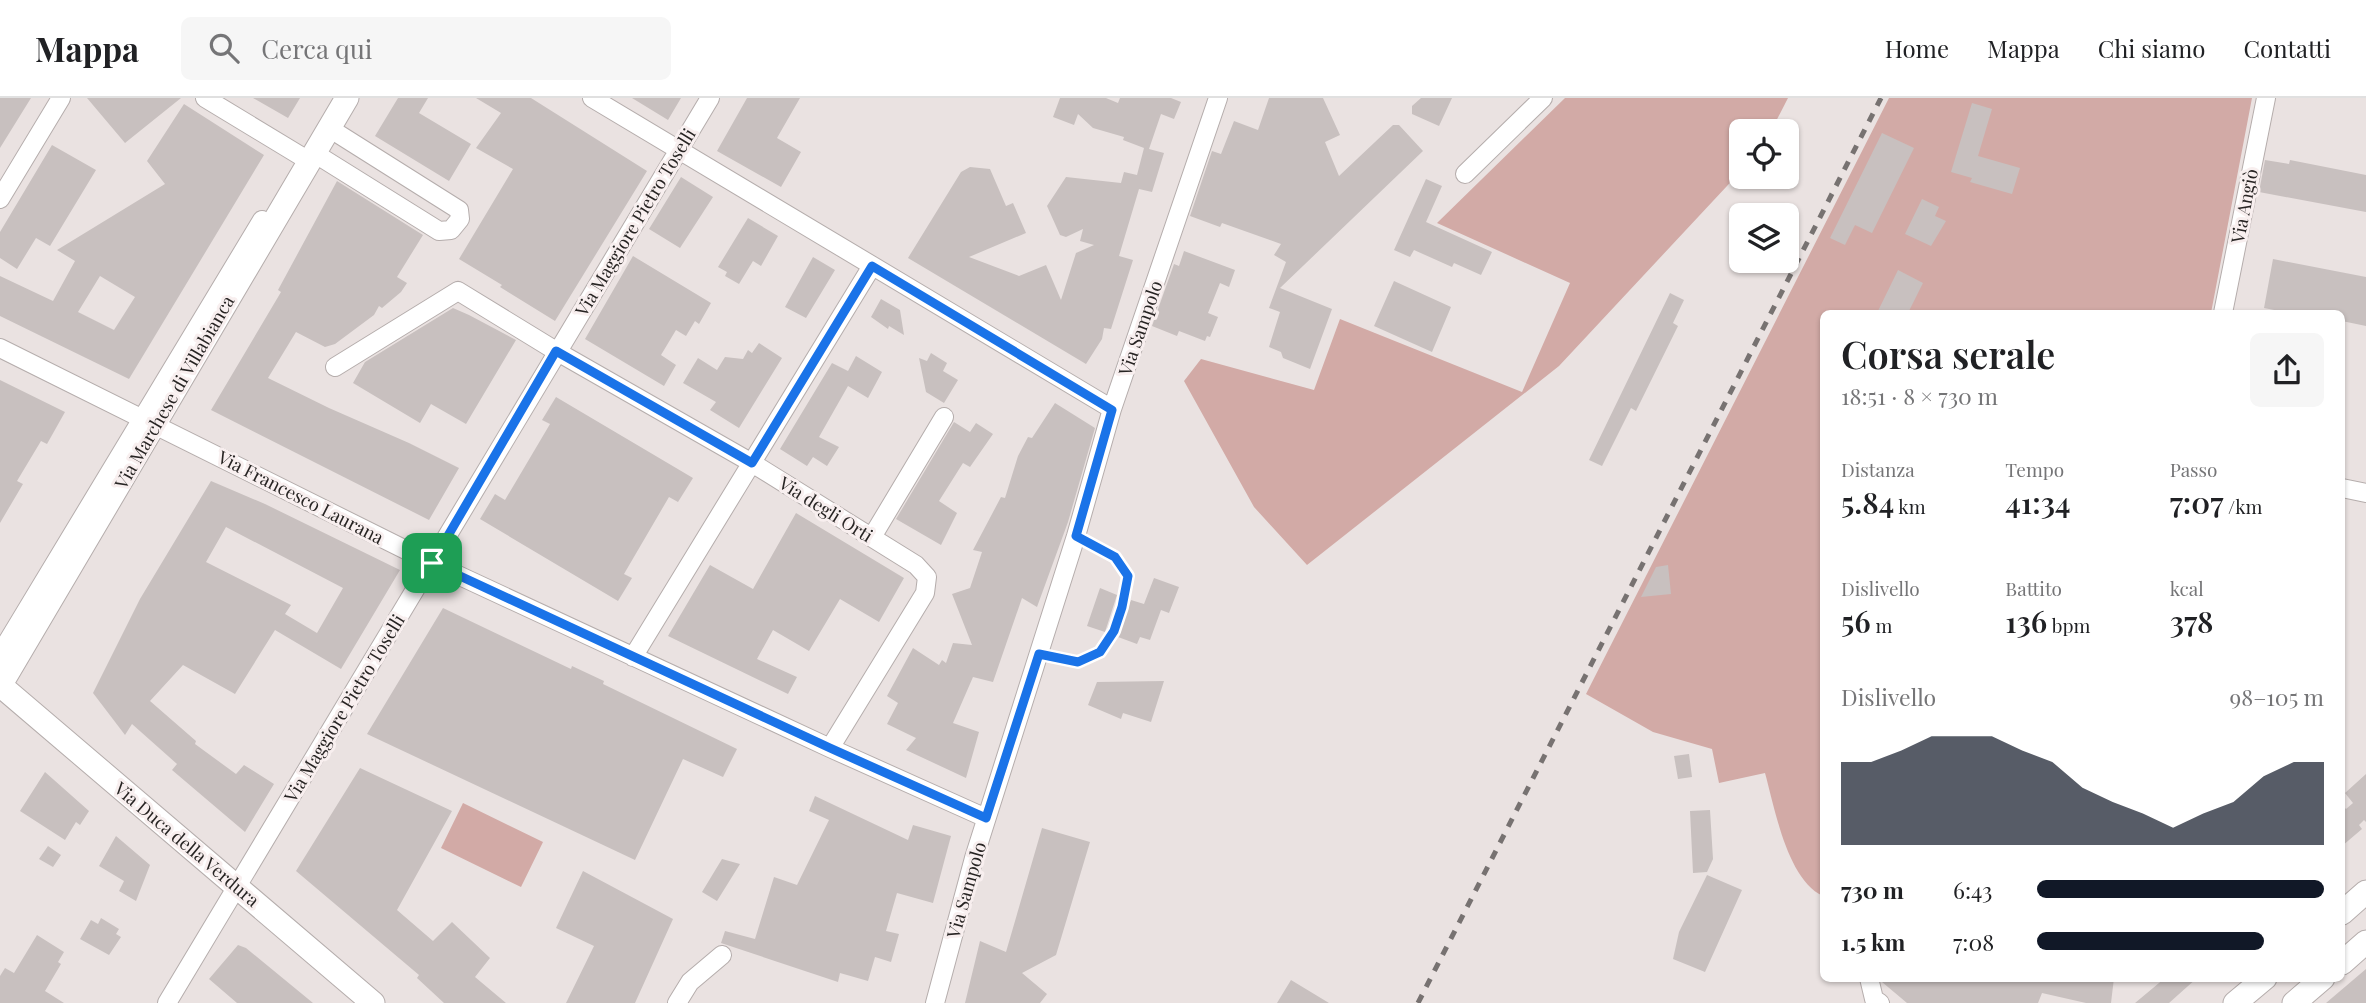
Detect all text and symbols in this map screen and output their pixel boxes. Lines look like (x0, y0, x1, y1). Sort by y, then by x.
search box (181, 17, 671, 80)
text: Mappa (35, 26, 139, 70)
icon: search (205, 29, 243, 67)
text: Cerca qui (261, 31, 372, 66)
text: Home (1885, 32, 1949, 64)
text: Mappa (1987, 32, 2060, 64)
text: Chi siamo (2098, 32, 2205, 64)
text: Contatti (2243, 32, 2331, 64)
map controls (1729, 119, 1799, 273)
button: locate (1729, 119, 1799, 189)
street label: Via Maggiore Pietro Toselli (569, 124, 701, 321)
street label: Via Angiò (2225, 167, 2263, 246)
button: layers (1729, 203, 1799, 273)
street label: Via Sampolo (1112, 277, 1168, 380)
street label: Via Marchese di Villabianca (108, 291, 239, 494)
text: Corsa serale (1841, 328, 2055, 379)
button: share (2250, 333, 2324, 407)
text: 18:51 · 8 × 730 m (1841, 380, 1998, 411)
street label: Via Francesco Laurana (213, 444, 388, 549)
text: Distanza (1841, 456, 1915, 482)
text: Tempo (2005, 456, 2064, 482)
text: Passo (2170, 456, 2218, 482)
street label: Via degli Orti (774, 470, 877, 547)
text: 5.84 (1841, 482, 1894, 522)
text: 41:34 (2005, 482, 2070, 522)
text: 7:07 (2170, 482, 2223, 522)
text: km (1894, 493, 1926, 519)
text: /km (2223, 493, 2262, 519)
pin (402, 533, 462, 593)
icon: arrive (413, 544, 451, 582)
text: Dislivello (1841, 575, 1920, 601)
text: Battito (2005, 575, 2062, 601)
text: kcal (2170, 575, 2204, 601)
text: 56 (1841, 601, 1871, 641)
text: 136 (2005, 601, 2047, 641)
text: 378 (2170, 601, 2214, 641)
street label: Via Maggiore Pietro Toselli (278, 610, 410, 807)
text: m (1871, 612, 1892, 638)
text: bpm (2047, 612, 2090, 638)
text: Dislivello (1841, 681, 1936, 712)
text: 98–105 m (2230, 681, 2324, 712)
street label: Via Duca della Verdura (109, 776, 265, 912)
street label: Via Sampolo (941, 839, 991, 942)
text: 730 m (1841, 874, 1904, 905)
text: 6:43 (1953, 874, 1992, 905)
text: 1.5 km (1841, 926, 1905, 957)
text: 7:08 (1953, 926, 1994, 957)

